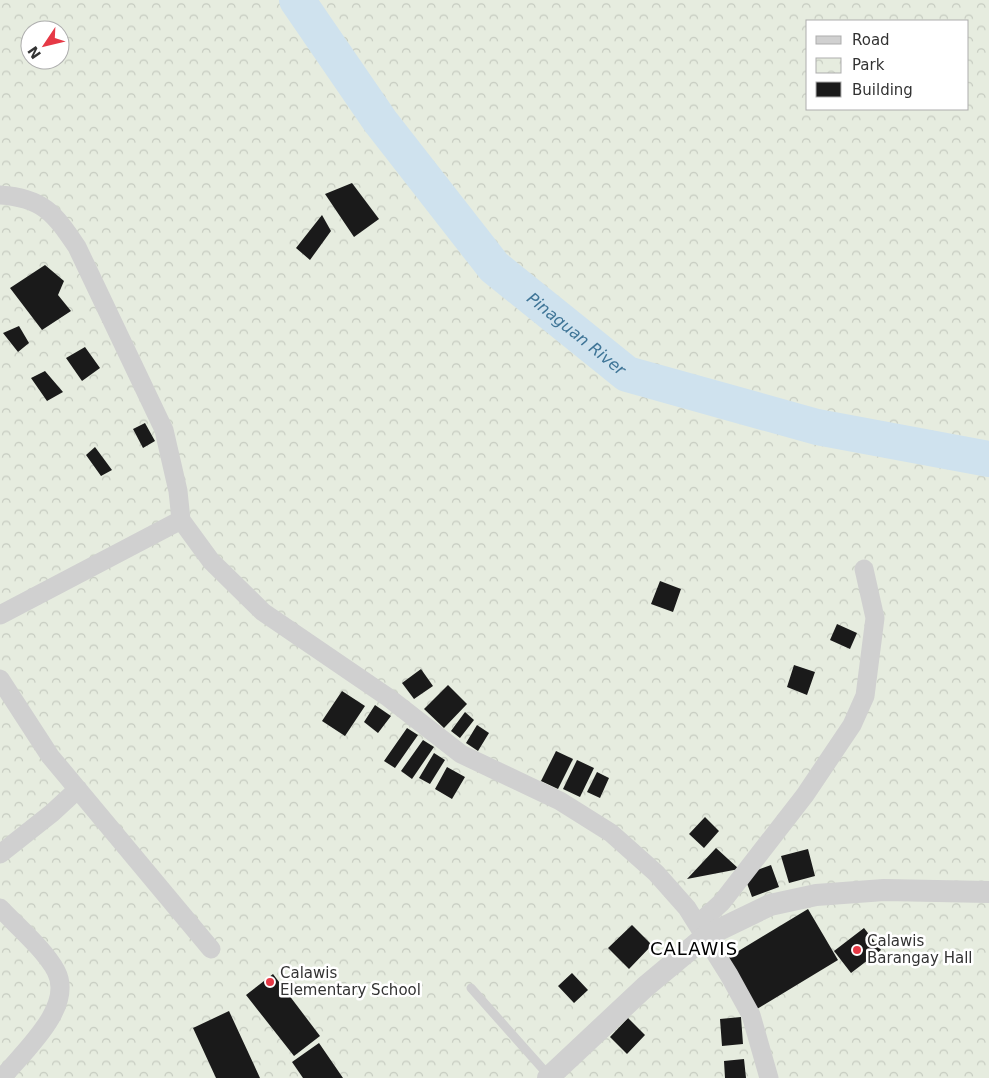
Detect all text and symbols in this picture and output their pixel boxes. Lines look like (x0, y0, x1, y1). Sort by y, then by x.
north arrow (20, 20, 70, 70)
legend (806, 20, 969, 110)
text: Road (852, 31, 890, 49)
text: N (24, 43, 44, 62)
text: Park (852, 56, 885, 74)
text: Building (852, 81, 913, 99)
water label: Pinaguan River (524, 288, 631, 380)
place label: Calawis Barangay Hall (867, 932, 973, 967)
district label: CALAWIS (650, 938, 738, 959)
marker: Calawis Barangay Hall (851, 944, 863, 956)
place label: Calawis Elementary School (280, 964, 421, 999)
marker: Calawis Elementary School (264, 976, 276, 988)

